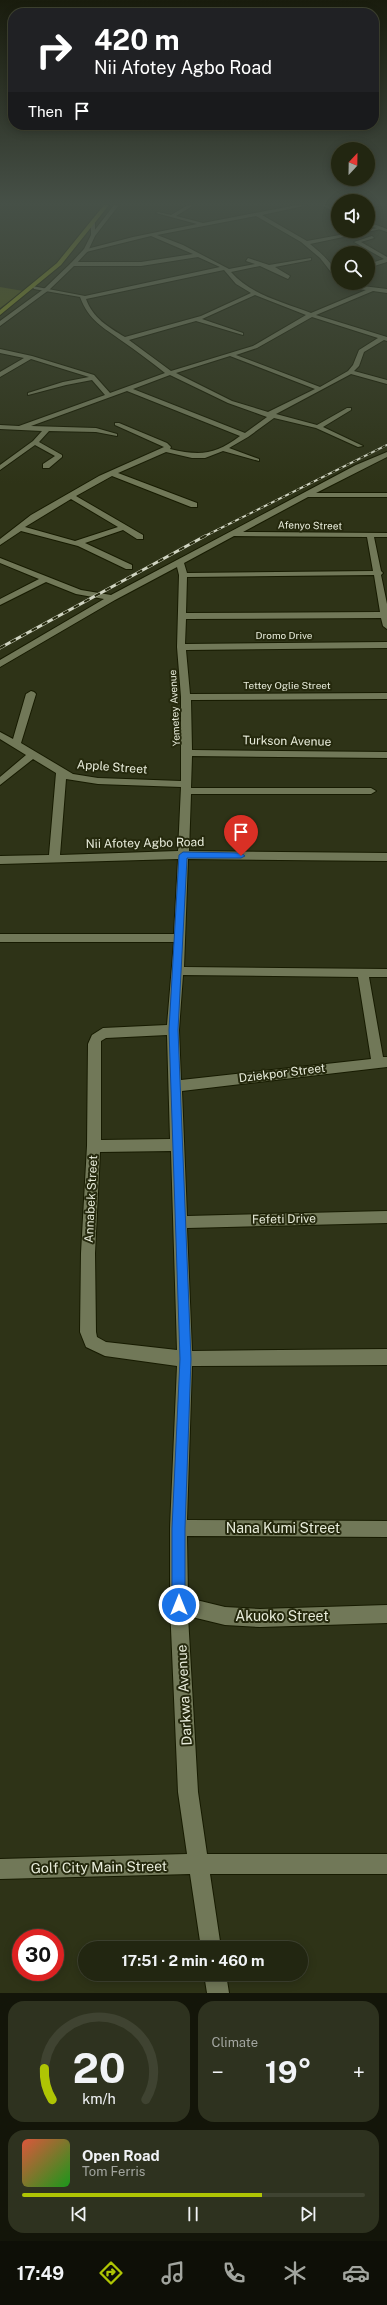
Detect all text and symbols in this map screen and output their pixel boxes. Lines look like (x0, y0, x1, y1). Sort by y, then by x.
text: 420 m (94, 23, 180, 56)
icon: right (28, 24, 80, 76)
text: Nii Afotey Agbo Road (94, 57, 272, 78)
icon: arrive (71, 100, 93, 122)
text: Then (28, 103, 63, 120)
north arrow (331, 142, 375, 186)
map controls (331, 142, 375, 290)
button: sound (331, 194, 375, 238)
button: search (331, 246, 375, 290)
street label: Afenyo Street (278, 518, 342, 532)
street label: Dromo Drive (255, 629, 313, 641)
street label: Yemetey Avenue (166, 669, 182, 747)
street label: Tettey Oglie Street (243, 679, 331, 691)
street label: Turkson Avenue (243, 733, 332, 749)
street label: Apple Street (76, 758, 148, 776)
pin (224, 815, 258, 856)
icon: arrive (230, 821, 252, 843)
street label: Nii Afotey Agbo Road (86, 835, 204, 851)
street label: Dziekpor Street (238, 1061, 326, 1085)
street label: Annabek Street (82, 1155, 100, 1243)
street label: Fefeti Drive (252, 1211, 316, 1227)
street label: Nana Kumi Street (226, 1520, 340, 1536)
position arrow (158, 1584, 200, 1626)
street label: Akuoko Street (235, 1608, 329, 1624)
street label: Darkwa Avenue (173, 1644, 195, 1746)
street label: Golf City Main Street (31, 1858, 167, 1876)
speed limit sign: 30 (12, 1929, 64, 1981)
text: 17:51 · 2 min · 460 m (121, 1952, 265, 1969)
text: Climate (212, 2035, 258, 2050)
text: 20 (72, 2042, 125, 2091)
text: 19° (265, 2054, 312, 2090)
text: − (212, 2059, 224, 2085)
text: + (353, 2059, 365, 2085)
text: km/h (82, 2089, 116, 2106)
text: Open Road (82, 2147, 160, 2164)
text: Tom Ferris (82, 2164, 145, 2179)
icon: previous (68, 2203, 90, 2225)
icon: pause (182, 2203, 204, 2225)
icon: next (297, 2203, 319, 2225)
icon: directions (97, 2259, 125, 2287)
icon: music (159, 2259, 187, 2287)
icon: phone (220, 2259, 248, 2287)
icon: climate (281, 2259, 309, 2287)
icon: car (342, 2259, 370, 2287)
text: 17:49 (17, 2263, 64, 2284)

